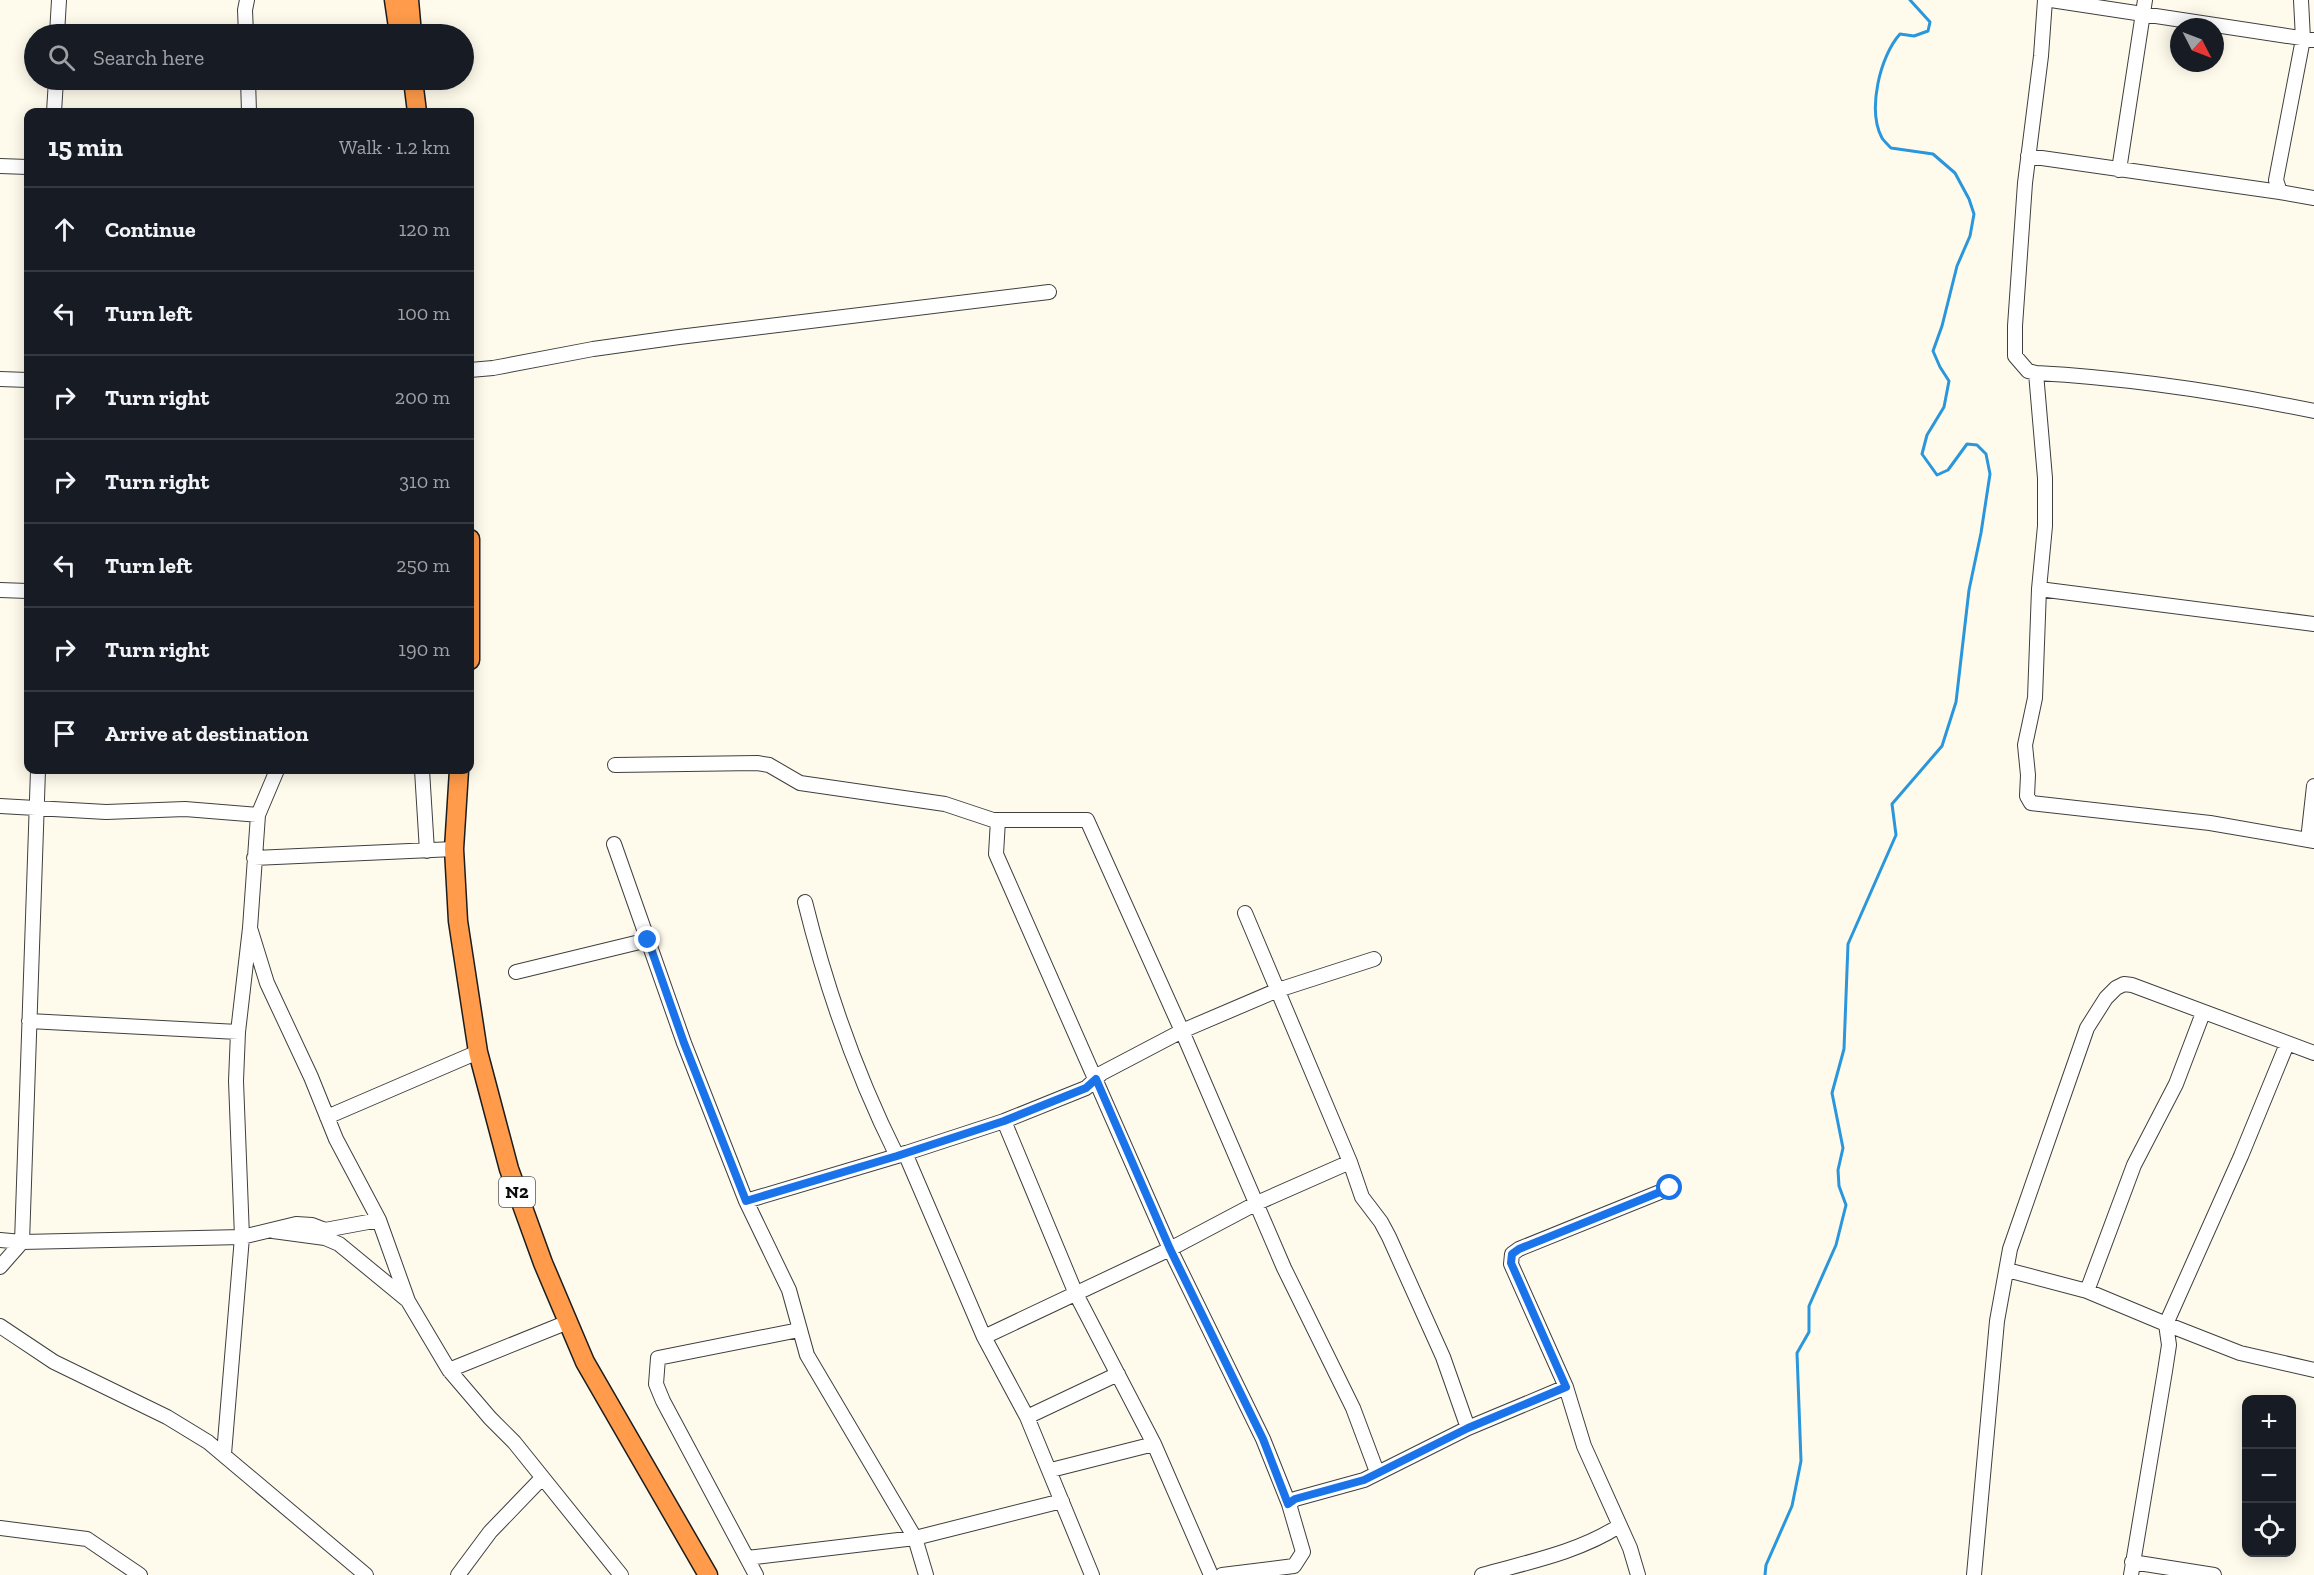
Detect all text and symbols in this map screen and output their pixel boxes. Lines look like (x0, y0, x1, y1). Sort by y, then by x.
north arrow (2170, 18, 2224, 72)
search box (24, 24, 474, 90)
icon: search (45, 41, 78, 74)
text: Search here (93, 44, 204, 71)
text: 15 min (48, 131, 123, 163)
text: Walk · 1.2 km (339, 135, 450, 159)
icon: ahead (48, 213, 81, 246)
text: Continue (105, 216, 196, 243)
text: 120 m (399, 217, 450, 241)
icon: left (48, 297, 81, 330)
text: Turn left (105, 300, 192, 327)
text: 100 m (397, 301, 450, 325)
icon: right (48, 381, 81, 414)
text: Turn right (105, 384, 209, 411)
text: 200 m (395, 385, 450, 409)
icon: right (48, 465, 81, 498)
text: Turn right (105, 468, 209, 495)
text: 310 m (399, 469, 450, 493)
icon: left (48, 549, 81, 582)
text: Turn left (105, 552, 192, 579)
text: 250 m (396, 553, 450, 577)
icon: right (48, 633, 81, 666)
text: Turn right (105, 636, 209, 663)
text: 190 m (398, 637, 450, 661)
icon: arrive (48, 717, 81, 750)
text: Arrive at destination (105, 720, 308, 747)
route end (634, 926, 660, 952)
route start (1656, 1174, 1682, 1200)
road number: N2 (499, 1177, 535, 1207)
map controls (2242, 1395, 2296, 1557)
button: + (2242, 1395, 2296, 1449)
button: − (2242, 1449, 2296, 1503)
button: locate (2242, 1503, 2296, 1557)

